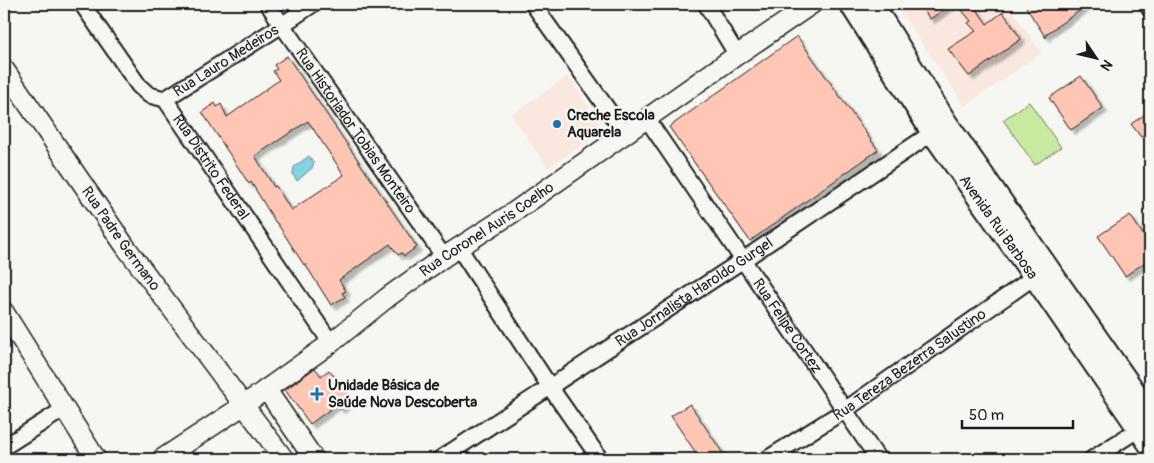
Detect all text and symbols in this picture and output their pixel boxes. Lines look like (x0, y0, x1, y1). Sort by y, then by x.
street label: Rua Lauro Medeiros (170, 20, 283, 101)
north arrow (1072, 32, 1122, 82)
street label: Rua Historiador Tobias Monteiro (291, 45, 420, 217)
text: N (1097, 56, 1116, 74)
place label: Creche Escola Aquarela (567, 106, 655, 142)
street label: Rua Distrito Federal (168, 111, 253, 224)
marker: Creche Escola Aquarela (551, 118, 563, 130)
street label: Avenida Rui Barbosa (955, 171, 1042, 283)
street label: Rua Coronel Auris Coelho (416, 178, 558, 281)
street label: Rua Padre Germano (77, 183, 164, 295)
street label: Rua Jornalista Haroldo Gurgel (612, 234, 777, 351)
street label: Rua Felipe Cortez (748, 275, 826, 377)
street label: Rua Tereza Bezerra Salustino (830, 305, 990, 425)
place label: Unidade Básica de Saúde Nova Descoberta (328, 376, 477, 412)
marker: Unidade Básica de Saúde Nova Descoberta (310, 387, 324, 401)
scale bar (962, 398, 1073, 430)
text: 50 m (969, 406, 1004, 425)

